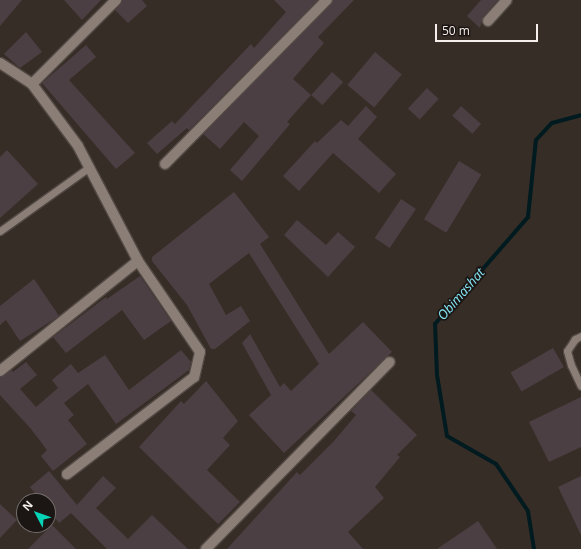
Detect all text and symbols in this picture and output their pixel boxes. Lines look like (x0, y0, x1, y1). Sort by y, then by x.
scale bar (437, 16, 540, 42)
text: 50 m (442, 22, 470, 39)
water label: Obimashat (434, 265, 488, 323)
north arrow (16, 493, 56, 533)
text: N (19, 497, 36, 514)

